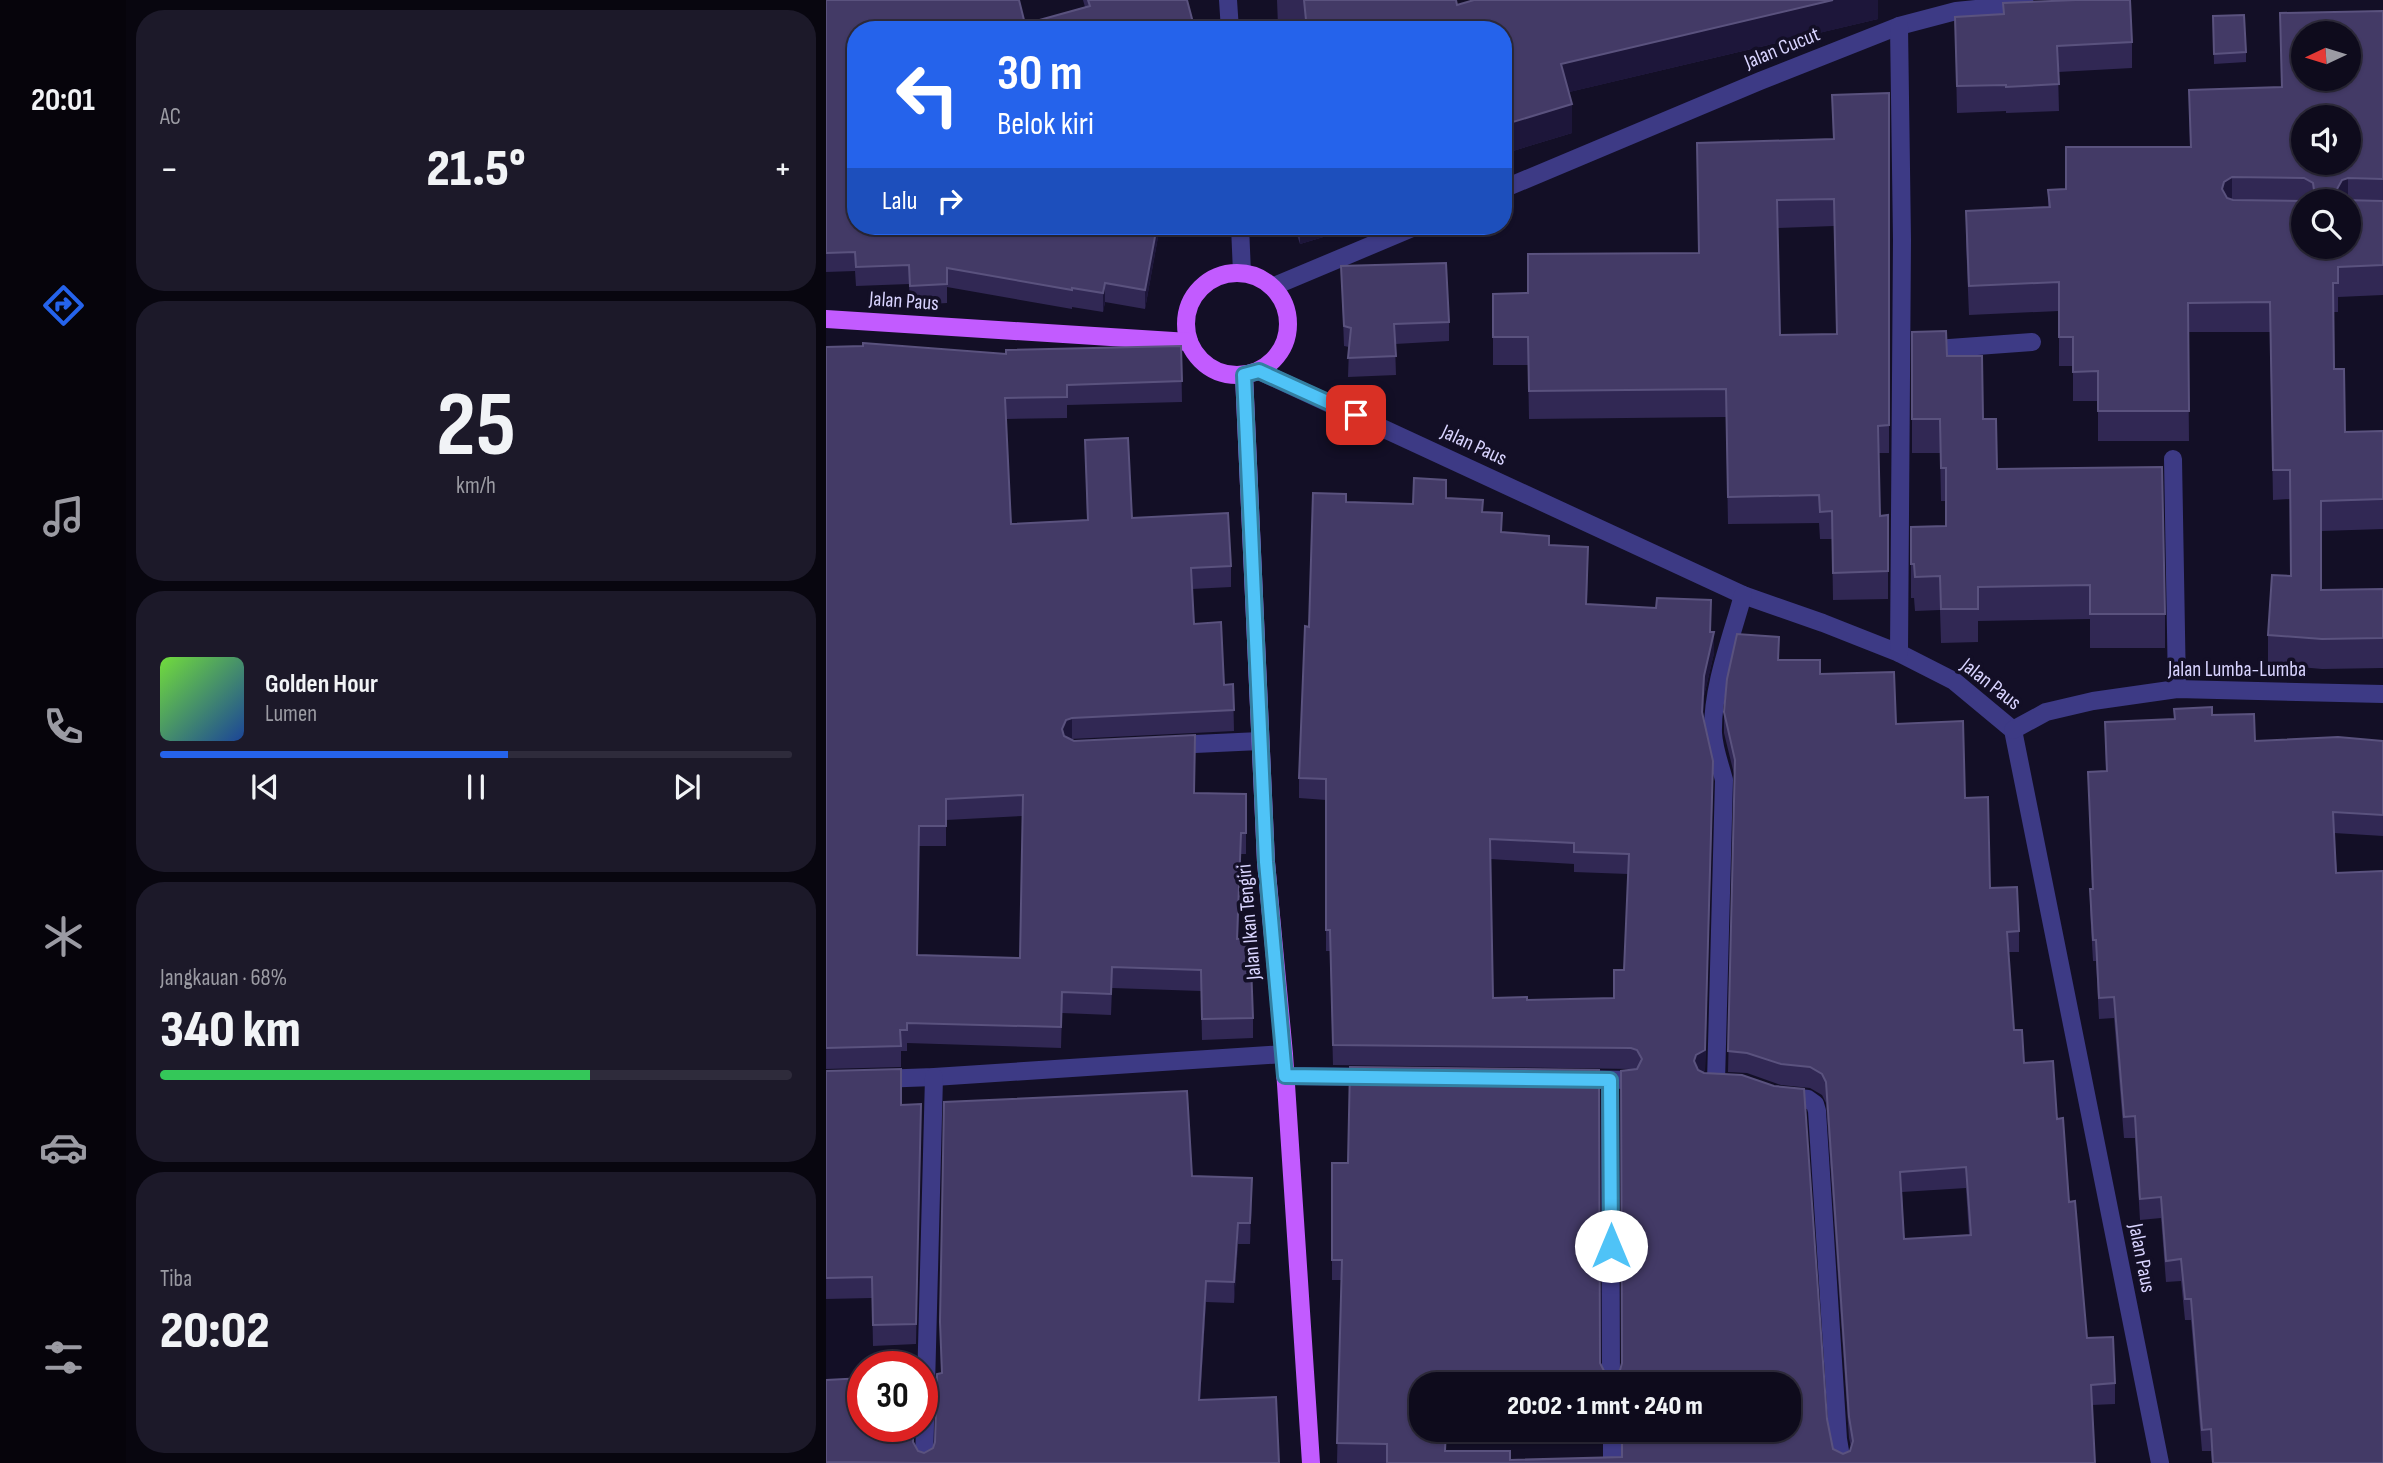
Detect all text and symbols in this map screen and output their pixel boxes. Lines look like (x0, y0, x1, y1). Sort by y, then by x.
north arrow (2291, 21, 2361, 91)
map controls (2291, 21, 2361, 259)
street label: Jalan Cucut (1740, 22, 1823, 75)
text: 30 m (997, 45, 1082, 104)
icon: left (882, 49, 973, 140)
text: 20:01 (31, 81, 95, 120)
text: AC (160, 103, 181, 131)
text: Belok kiri (997, 105, 1094, 144)
button: sound (2291, 105, 2361, 175)
text: 21.5° (426, 138, 526, 201)
text: − (160, 147, 179, 192)
text: + (773, 147, 792, 192)
icon: right (931, 182, 969, 220)
text: Lalu (882, 186, 917, 217)
button: search (2291, 189, 2361, 259)
icon: directions (39, 281, 88, 330)
street label: Jalan Paus (867, 286, 940, 316)
text: 25 (436, 372, 516, 481)
pin (1326, 385, 1386, 445)
icon: arrive (1337, 396, 1375, 434)
street label: Jalan Paus (1436, 419, 1511, 471)
text: km/h (456, 472, 496, 500)
icon: music (39, 492, 88, 541)
street label: Jalan Paus (1955, 652, 2026, 715)
street label: Jalan Lumba-Lumba (2167, 657, 2306, 682)
text: Golden Hour (265, 669, 378, 700)
text: Lumen (265, 700, 317, 728)
icon: phone (39, 702, 88, 751)
icon: previous (246, 768, 284, 806)
icon: pause (457, 768, 495, 806)
icon: next (668, 768, 706, 806)
street label: Jalan Ikan Tengiri (1231, 863, 1267, 982)
icon: climate (39, 912, 88, 961)
text: Jangkauan · 68% (160, 964, 287, 992)
text: 340 km (160, 999, 301, 1062)
icon: car (39, 1123, 88, 1172)
position arrow (1574, 1209, 1648, 1283)
street label: Jalan Paus (2123, 1220, 2161, 1295)
text: Tiba (160, 1265, 192, 1293)
text: 20:02 (160, 1300, 270, 1363)
icon: filters (39, 1333, 88, 1382)
speed limit sign: 30 (847, 1351, 938, 1442)
text: 20:02 · 1 mnt · 240 m (1507, 1391, 1703, 1422)

